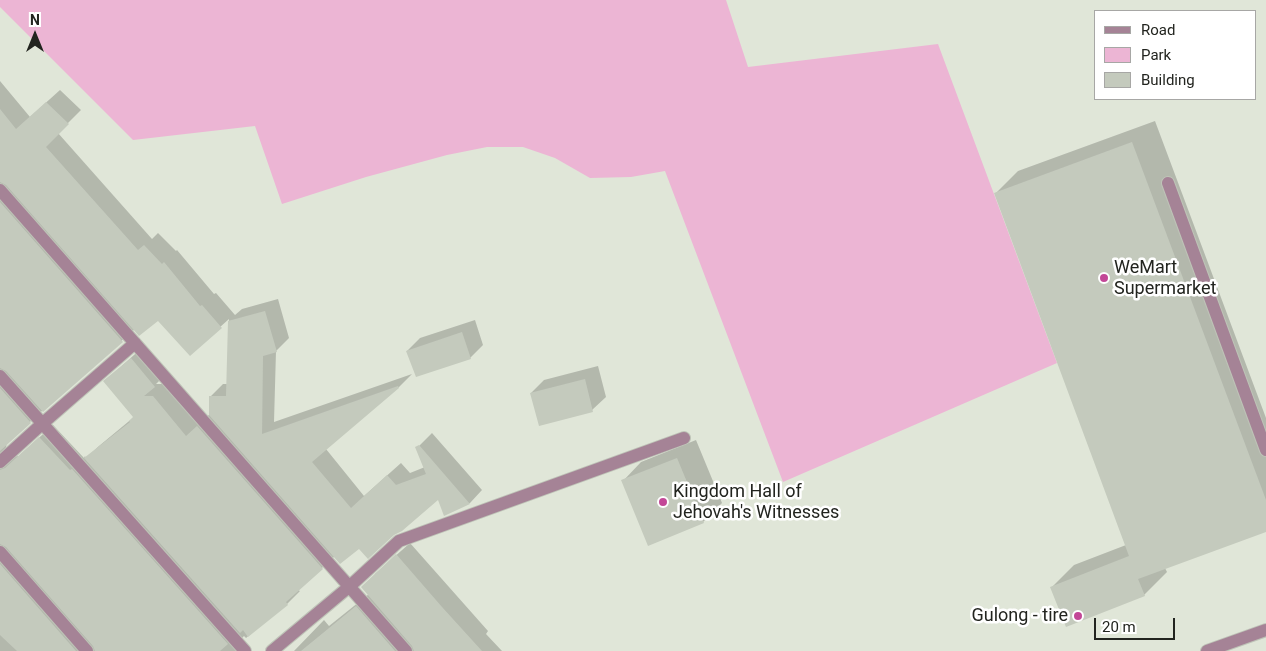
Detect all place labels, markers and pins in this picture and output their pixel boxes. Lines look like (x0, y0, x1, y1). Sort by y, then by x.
place label: WeMart Supermarket (1114, 257, 1216, 300)
marker: WeMart Supermarket (1098, 272, 1110, 284)
place label: Kingdom Hall of Jehovah's Witnesses (673, 481, 839, 524)
marker: Kingdom Hall of Jehovah's Witnesses (657, 496, 669, 508)
place label: Gulong - tire (971, 605, 1068, 627)
marker: Gulong - tire (1072, 610, 1084, 622)

